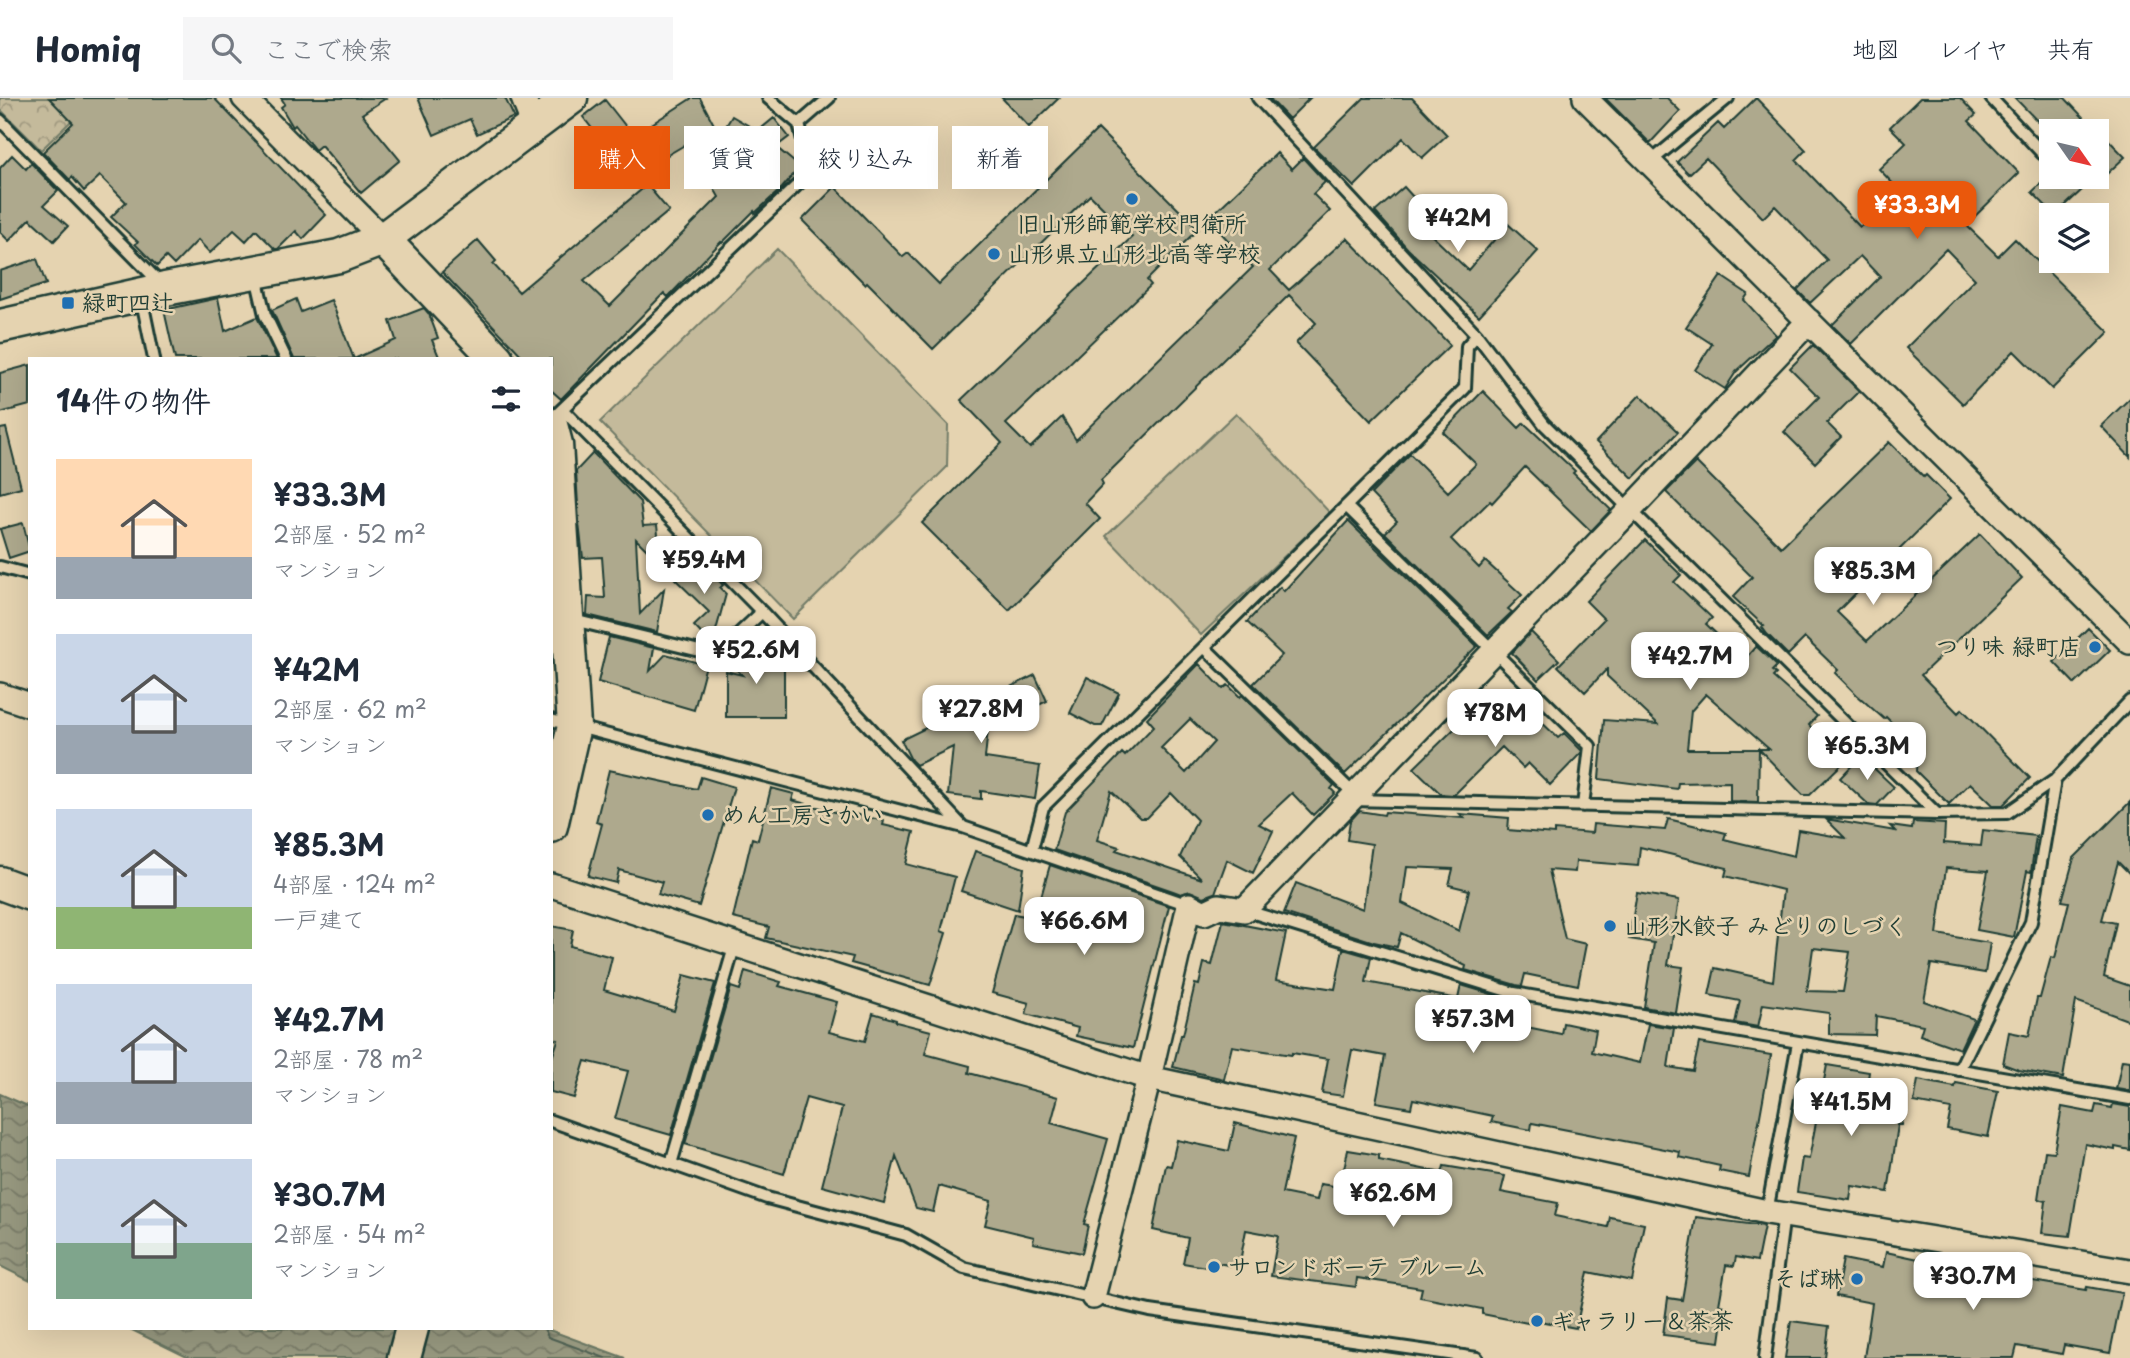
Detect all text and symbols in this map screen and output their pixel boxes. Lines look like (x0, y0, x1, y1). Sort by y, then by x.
search box (183, 17, 673, 80)
text: Homiq (35, 23, 141, 73)
icon: search (207, 29, 245, 67)
text: ここで検索 (263, 29, 393, 68)
text: 地図 (1852, 30, 1900, 66)
text: レイヤ (1938, 30, 2009, 66)
text: 共有 (2047, 30, 2095, 66)
north arrow (2039, 119, 2109, 189)
map controls (2039, 119, 2109, 273)
chip: 購入 (574, 126, 670, 189)
chip: 賃貸 (684, 126, 780, 189)
chip: 絞り込み (794, 126, 938, 189)
chip: 新着 (952, 126, 1048, 189)
pin: ¥33.3M (1860, 181, 1974, 241)
text: ¥33.3M (1873, 186, 1961, 221)
marker: 旧山形師範学校門衛所 (1124, 191, 1140, 207)
pin: ¥42M (1417, 194, 1499, 254)
text: ¥42M (1425, 199, 1492, 234)
button: layers (2039, 203, 2109, 273)
place label: 旧山形師範学校門衛所 (1017, 205, 1247, 240)
place label: 山形県立山形北高等学校 (1008, 235, 1261, 270)
marker: 山形県立山形北高等学校 (986, 246, 1002, 262)
place label: 緑町四辻 (82, 284, 174, 319)
marker: 緑町四辻 (60, 295, 76, 311)
text: 14件の物件 (56, 377, 211, 422)
icon: filters (487, 380, 525, 418)
text: ¥33.3M (273, 471, 387, 516)
icon: home (112, 487, 196, 571)
text: 2部屋 · 52 m² (273, 516, 426, 551)
pin: ¥59.4M (647, 536, 761, 596)
text: ¥59.4M (662, 541, 746, 576)
pin: ¥85.3M (1816, 547, 1930, 607)
text: マンション (273, 551, 387, 586)
text: ¥85.3M (1830, 552, 1916, 587)
pin: ¥52.6M (699, 626, 813, 686)
place label: つり味 緑町店 (1936, 628, 2081, 663)
text: ¥52.6M (712, 631, 800, 666)
pin: ¥42.7M (1633, 632, 1747, 692)
text: ¥42.7M (1647, 637, 1733, 672)
marker: つり味 緑町店 (2087, 639, 2103, 655)
text: ¥42M (273, 646, 360, 691)
icon: home (112, 662, 196, 746)
pin: ¥27.8M (924, 686, 1038, 745)
text: ¥27.8M (938, 690, 1024, 725)
pin: ¥78M (1454, 690, 1536, 749)
text: 2部屋 · 62 m² (273, 691, 427, 726)
text: ¥78M (1463, 694, 1527, 729)
pin: ¥65.3M (1810, 722, 1924, 782)
text: マンション (273, 726, 387, 761)
text: ¥65.3M (1824, 727, 1910, 762)
place label: めん工房さかい (722, 796, 883, 831)
marker: めん工房さかい (700, 807, 716, 823)
text: ¥85.3M (273, 821, 385, 866)
icon: home (112, 837, 196, 921)
text: 4部屋 · 124 m² (273, 866, 436, 901)
pin: ¥66.6M (1027, 898, 1141, 957)
text: 一戸建て (273, 901, 365, 936)
text: ¥66.6M (1040, 902, 1128, 937)
place label: 山形水餃子 みどりのしづく (1624, 907, 1908, 942)
marker: 山形水餃子 みどりのしづく (1602, 918, 1618, 934)
text: ¥42.7M (273, 996, 385, 1041)
pin: ¥57.3M (1416, 996, 1530, 1055)
text: ¥57.3M (1431, 1000, 1515, 1035)
icon: home (112, 1012, 196, 1096)
text: 2部屋 · 78 m² (273, 1041, 423, 1076)
text: マンション (273, 1076, 387, 1111)
pin: ¥41.5M (1794, 1079, 1908, 1138)
text: ¥41.5M (1810, 1083, 1892, 1118)
pin: ¥62.6M (1336, 1170, 1450, 1229)
text: ¥30.7M (273, 1171, 386, 1216)
text: ¥62.6M (1349, 1174, 1437, 1209)
icon: home (112, 1187, 196, 1271)
text: 2部屋 · 54 m² (273, 1216, 426, 1251)
place label: サロンドボーテ ブルーム (1228, 1248, 1487, 1283)
text: マンション (273, 1251, 387, 1286)
pin: ¥30.7M (1916, 1252, 2030, 1312)
text: ¥30.7M (1930, 1257, 2016, 1292)
marker: サロンドボーテ ブルーム (1206, 1259, 1222, 1275)
place label: そば琳 (1774, 1260, 1843, 1295)
marker: そば琳 (1849, 1271, 1865, 1287)
place label: ギャラリー＆茶茶 (1551, 1302, 1734, 1337)
marker: ギャラリー＆茶茶 (1529, 1313, 1545, 1329)

